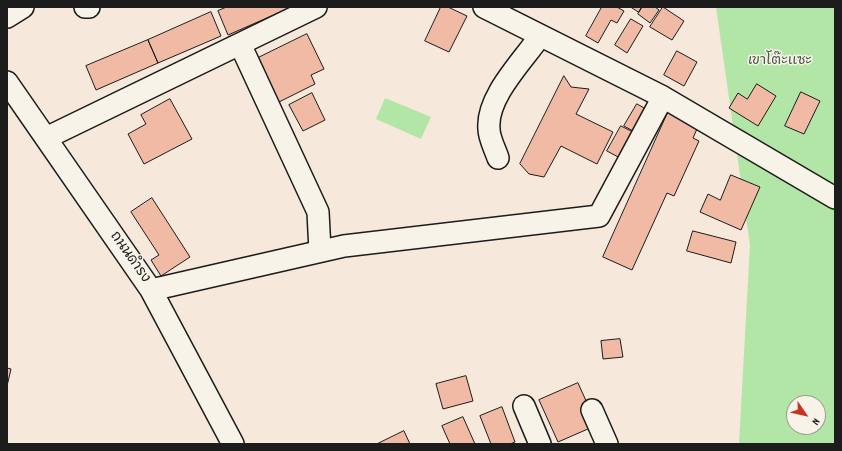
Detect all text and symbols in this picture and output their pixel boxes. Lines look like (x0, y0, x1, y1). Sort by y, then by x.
park label: เขาโต๊ะแซะ (748, 54, 812, 70)
street label: ถนนดำรง (105, 229, 153, 287)
north arrow (786, 395, 826, 435)
text: N (807, 414, 823, 428)

